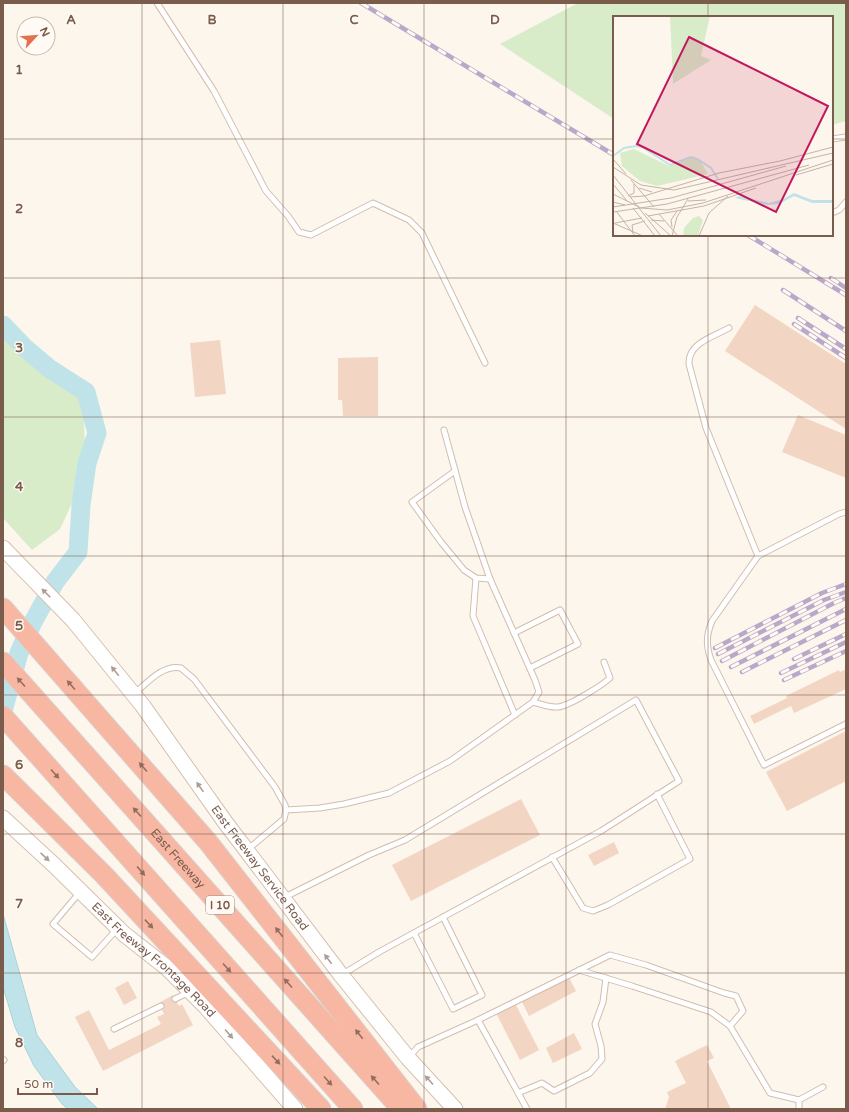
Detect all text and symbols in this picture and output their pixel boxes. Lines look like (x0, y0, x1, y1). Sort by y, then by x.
text: A (66, 12, 76, 28)
text: B (207, 12, 217, 28)
text: C (349, 12, 359, 28)
text: D (490, 12, 500, 28)
north arrow (16, 16, 56, 56)
inset map (613, 16, 833, 236)
text: N (37, 25, 52, 39)
text: 1 (15, 62, 23, 78)
text: 2 (15, 201, 23, 217)
text: 3 (15, 340, 23, 356)
text: 4 (15, 479, 24, 495)
one-way arrow (41, 588, 51, 598)
text: 5 (15, 618, 23, 634)
one-way arrow (110, 666, 119, 677)
one-way arrow (16, 677, 25, 687)
one-way arrow (67, 680, 76, 690)
text: 6 (15, 757, 23, 773)
one-way arrow (138, 761, 147, 772)
one-way arrow (50, 769, 59, 779)
one-way arrow (196, 782, 204, 793)
street label: East Freeway Service Road (208, 803, 312, 933)
one-way arrow (132, 807, 142, 817)
street label: East Freeway (148, 826, 208, 892)
one-way arrow (40, 852, 50, 861)
one-way arrow (136, 866, 146, 876)
text: 7 (15, 896, 23, 912)
road number: I 10 (206, 896, 234, 914)
street label: East Freeway Frontage Road (89, 899, 219, 1020)
one-way arrow (145, 919, 154, 929)
one-way arrow (275, 926, 283, 937)
one-way arrow (324, 953, 332, 964)
one-way arrow (223, 963, 232, 973)
one-way arrow (284, 977, 293, 988)
one-way arrow (224, 1029, 234, 1039)
one-way arrow (354, 1029, 363, 1040)
text: 8 (15, 1035, 23, 1051)
one-way arrow (271, 1056, 280, 1065)
scale bar (18, 1070, 97, 1096)
one-way arrow (370, 1075, 379, 1085)
one-way arrow (424, 1075, 434, 1085)
one-way arrow (324, 1076, 333, 1087)
text: 50 m (24, 1077, 53, 1091)

